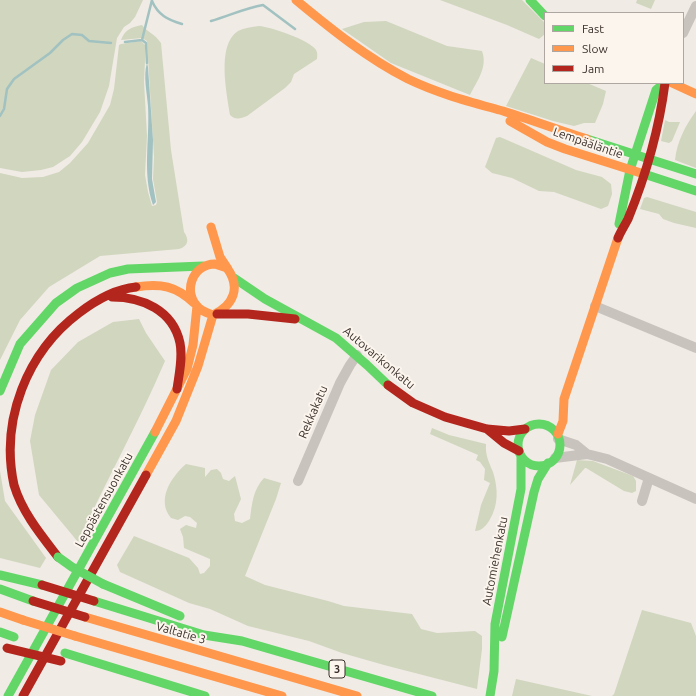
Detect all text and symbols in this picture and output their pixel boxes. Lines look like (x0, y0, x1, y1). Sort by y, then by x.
legend (544, 12, 684, 84)
text: Fast (582, 22, 604, 35)
text: Slow (582, 42, 608, 55)
text: Jam (582, 62, 604, 75)
street label: Lempääläntie (551, 124, 625, 162)
street label: Autovarikonkatu (340, 324, 418, 392)
street label: Rekkakatu (295, 383, 331, 441)
street label: Leppästensuonkatu (72, 450, 136, 550)
street label: Automiehenkatu (479, 515, 511, 607)
street label: Valtatie 3 (154, 619, 208, 647)
road number: 3 (329, 660, 345, 678)

